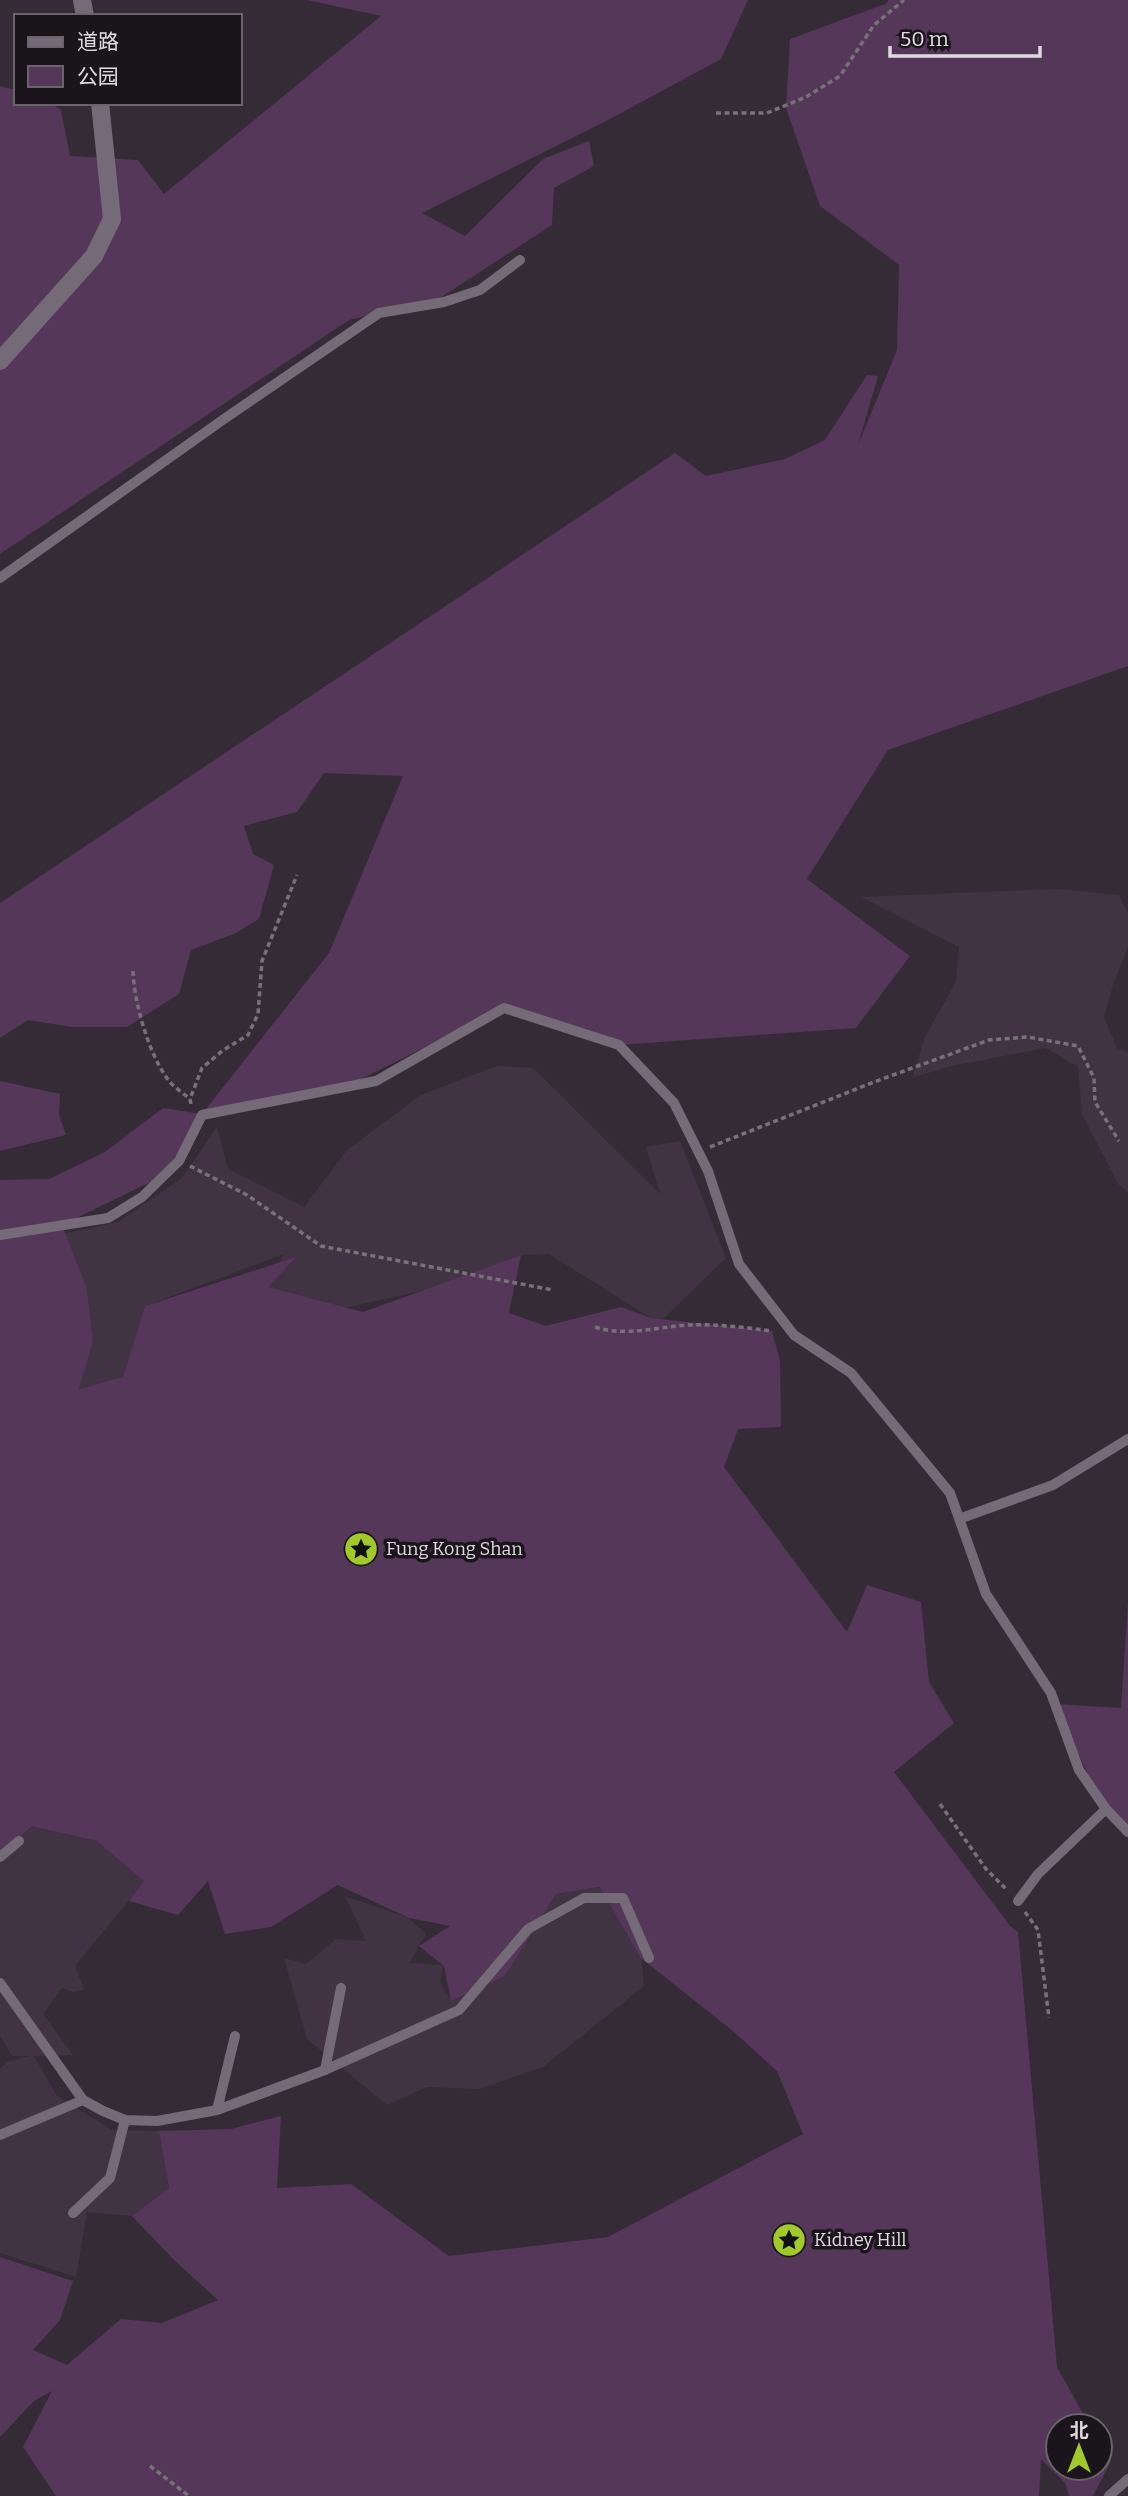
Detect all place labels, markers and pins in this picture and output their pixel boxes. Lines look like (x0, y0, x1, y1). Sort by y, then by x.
place icon: Fung Kong Shan (342, 1530, 380, 1568)
place label: Fung Kong Shan (386, 1538, 523, 1560)
place icon: Kidney Hill (770, 2221, 808, 2259)
place label: Kidney Hill (814, 2229, 907, 2251)

